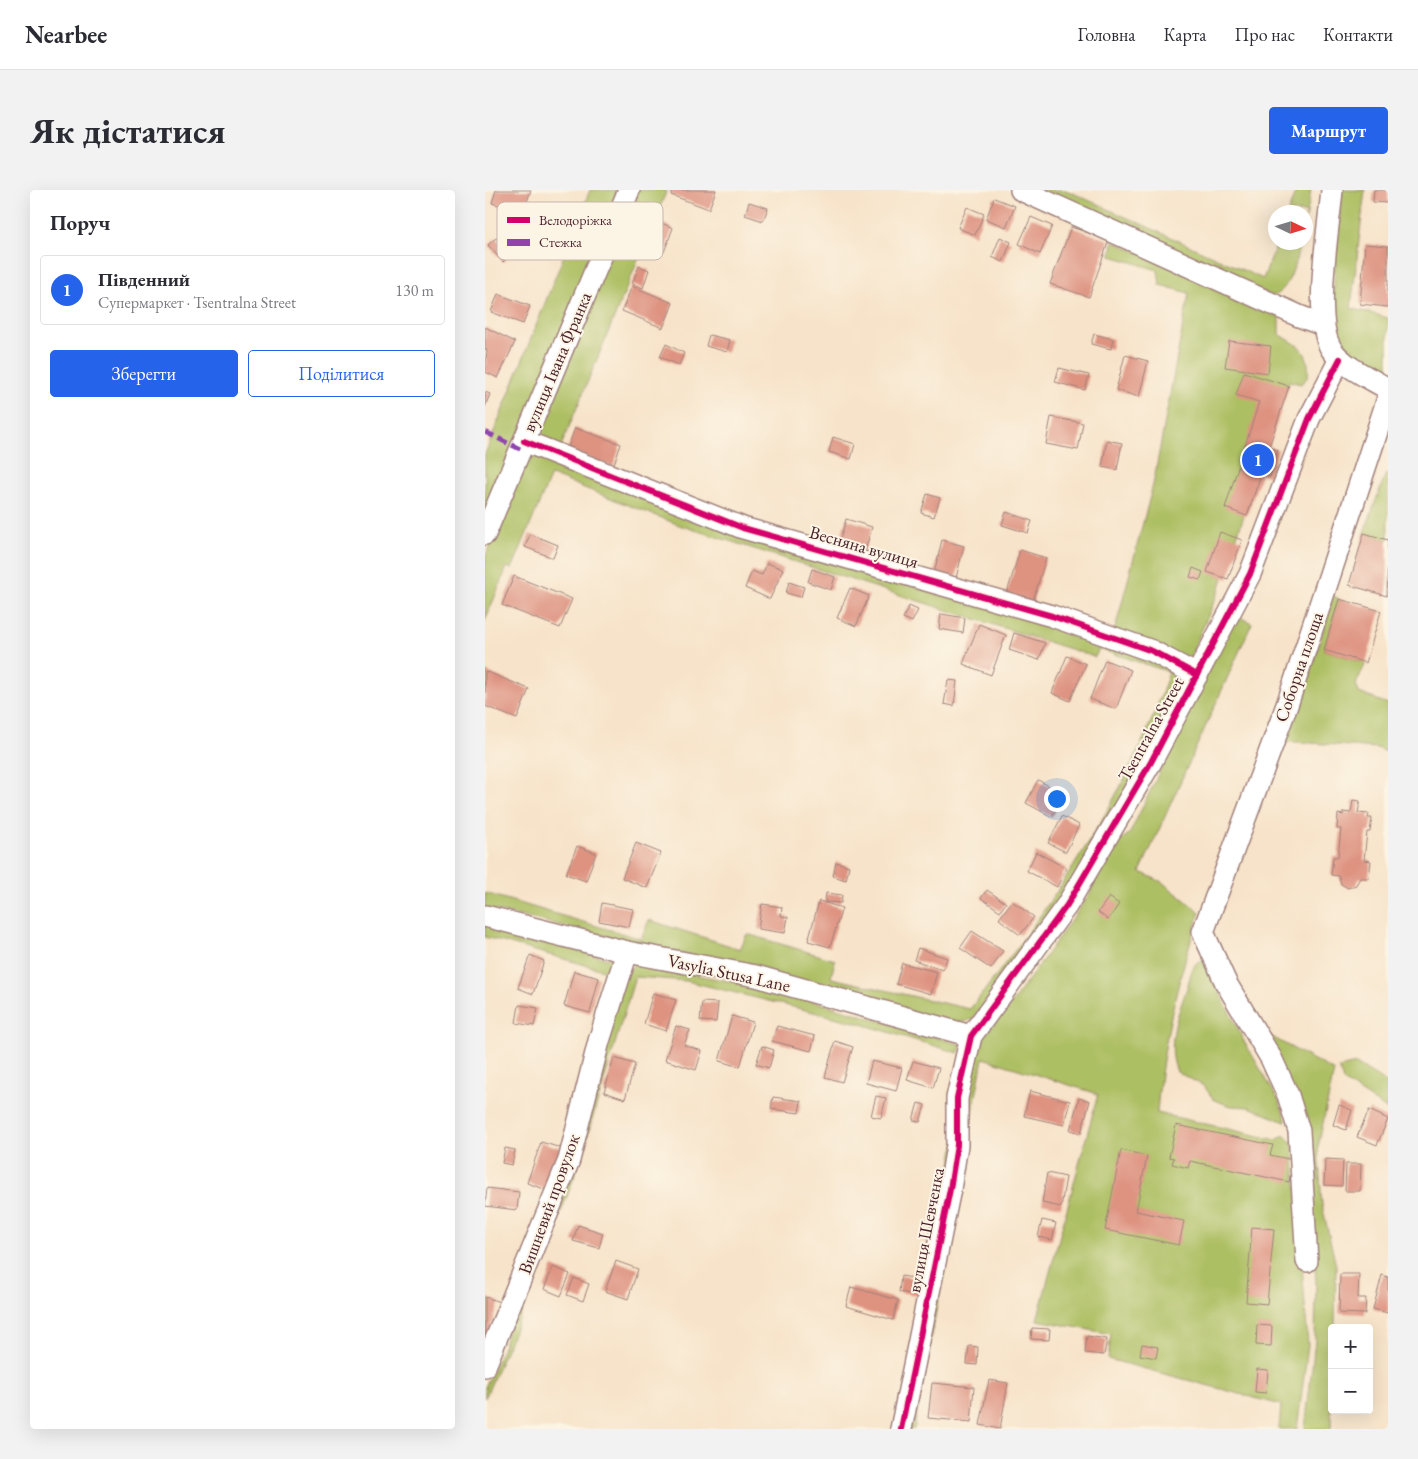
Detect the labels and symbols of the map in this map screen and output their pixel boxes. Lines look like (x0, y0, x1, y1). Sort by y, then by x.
legend (497, 202, 663, 260)
north arrow (1268, 205, 1313, 250)
text: Велодоріжка (539, 211, 612, 229)
text: Стежка (539, 233, 582, 251)
street label: вулиця Івана Франка (517, 288, 597, 435)
pin: 1 (1242, 441, 1274, 479)
street label: Весняна вулиця (807, 520, 921, 573)
street label: Соборна площа (1269, 608, 1328, 725)
street label: Tsentralna Street (1112, 672, 1189, 785)
your location (1044, 786, 1070, 812)
street label: Vasylia Stusa Lane (666, 948, 793, 997)
street label: Вишневий провулок (513, 1130, 585, 1277)
street label: вулиця Шевченка (902, 1165, 949, 1294)

